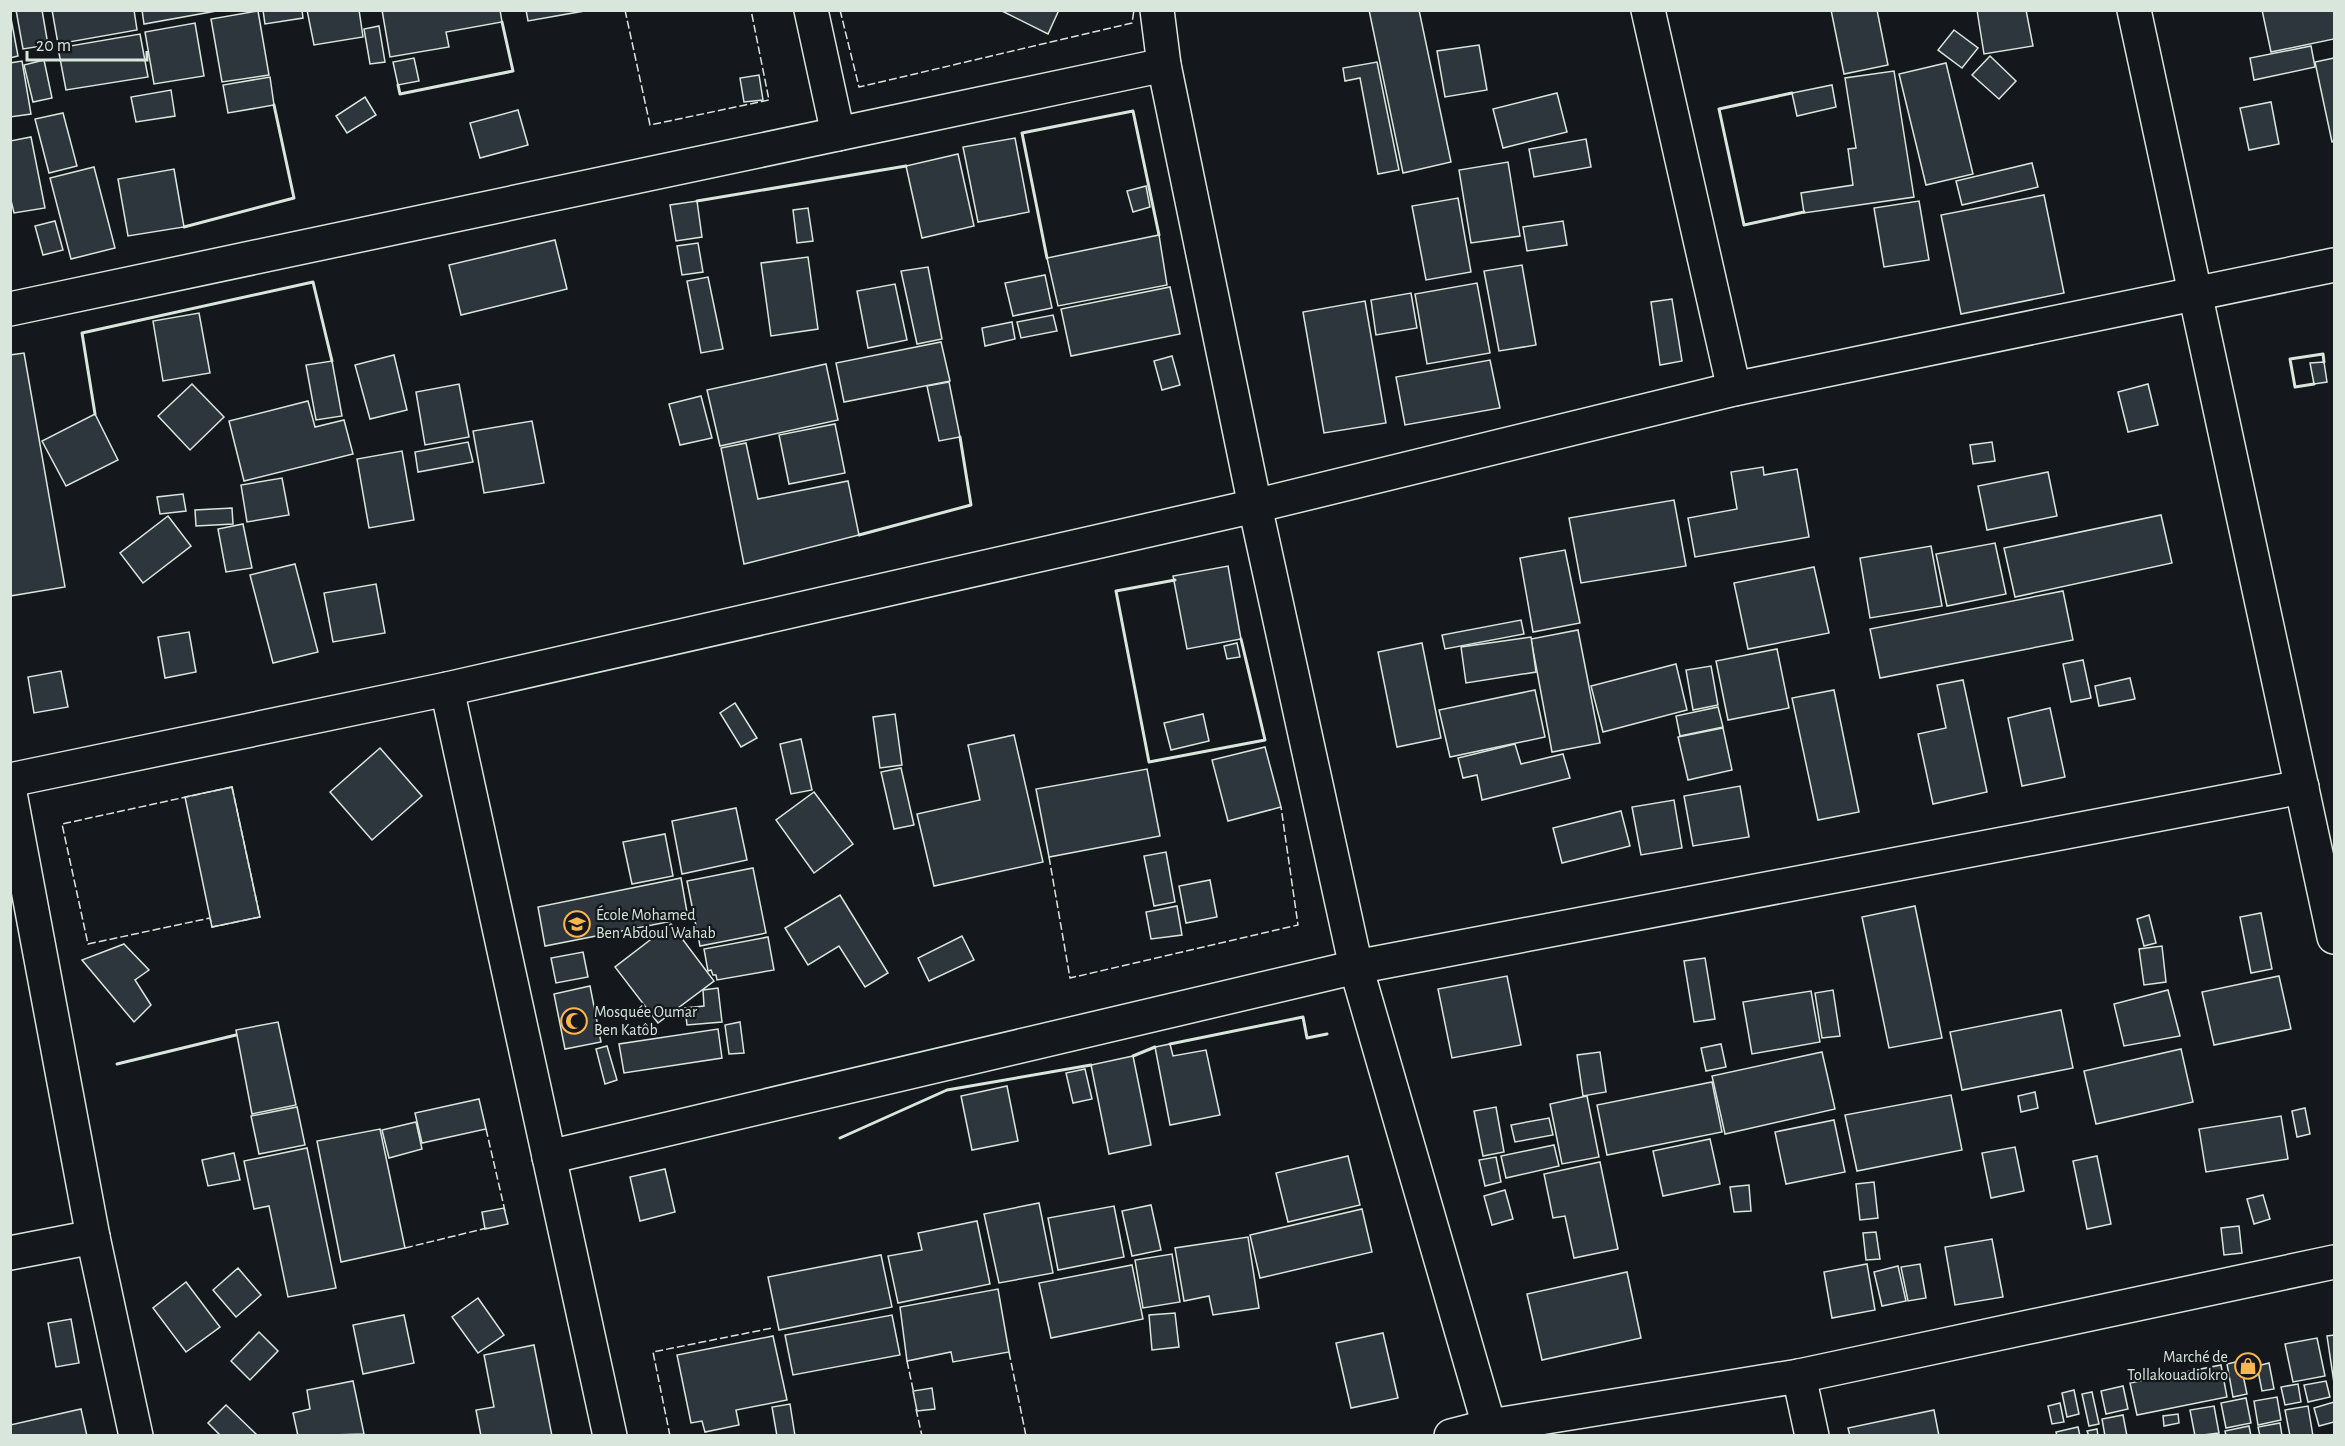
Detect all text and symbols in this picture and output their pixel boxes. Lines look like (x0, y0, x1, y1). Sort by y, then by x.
scale bar (27, 24, 147, 62)
text: 20 m (36, 37, 71, 55)
place label: École Mohamed Ben Abdoul Wahab (596, 905, 716, 941)
school or university icon: École Mohamed Ben Abdoul Wahab (562, 909, 592, 939)
place label: Mosquée Oumar Ben Katôb (594, 1004, 698, 1038)
mosque icon: Mosquée Oumar Ben Katôb (559, 1006, 589, 1036)
place label: Marché de Tollakouadiokro (2127, 1349, 2228, 1383)
shop icon: Marché de Tollakouadiokro (2233, 1351, 2263, 1381)

